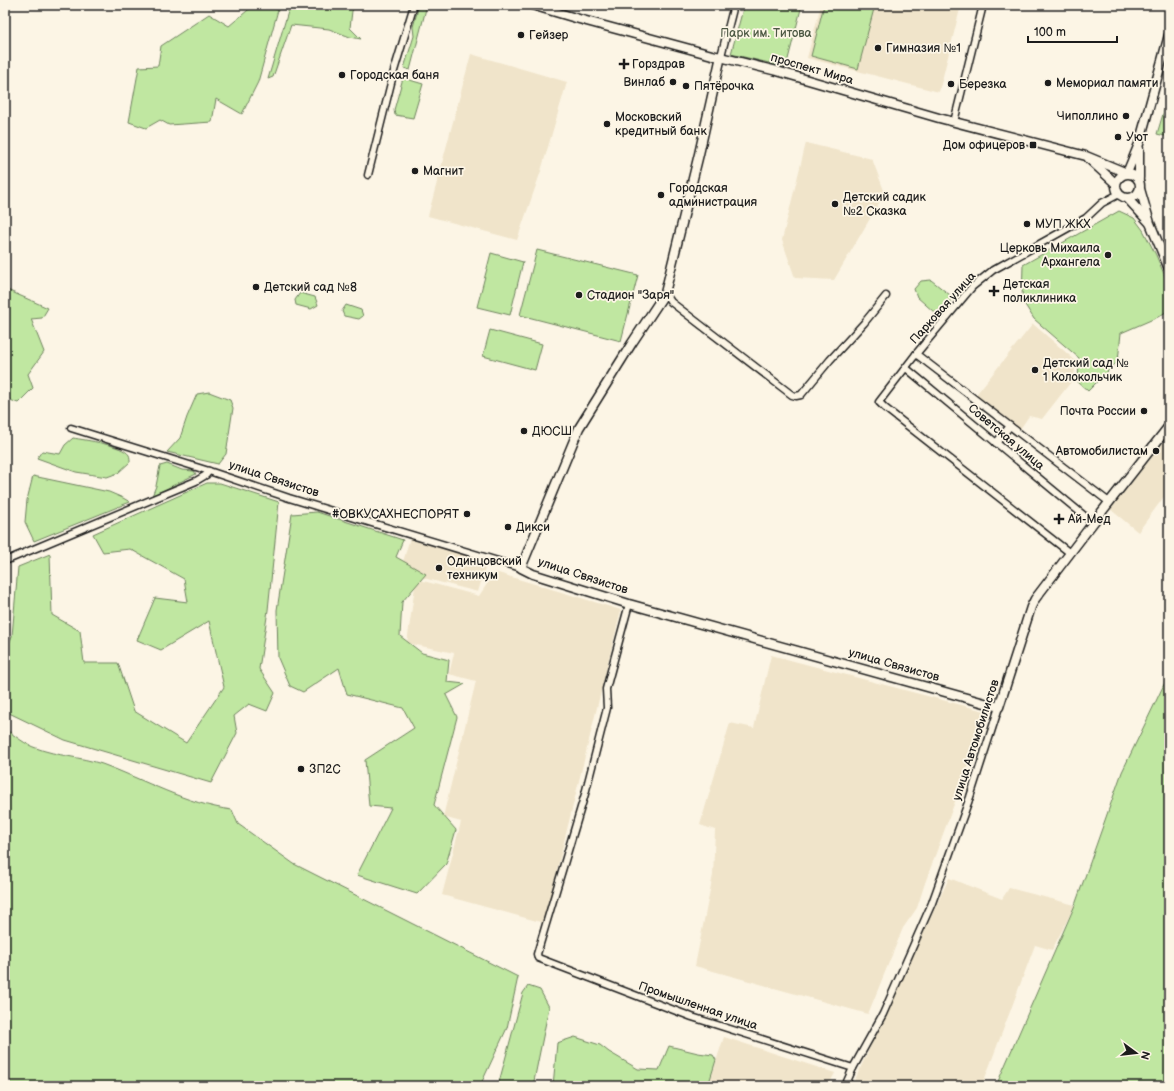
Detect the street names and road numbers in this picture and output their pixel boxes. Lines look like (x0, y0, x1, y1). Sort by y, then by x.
street label: проспект Мира (769, 50, 855, 88)
street label: Парковая улица (907, 269, 979, 347)
street label: Советская улица (965, 401, 1047, 473)
street label: улица Связистов (227, 457, 322, 501)
street label: улица Связистов (536, 554, 631, 598)
street label: улица Связистов (847, 645, 942, 685)
street label: улица Автомобилистов (949, 677, 1003, 802)
street label: Промышленная улица (636, 979, 760, 1033)

